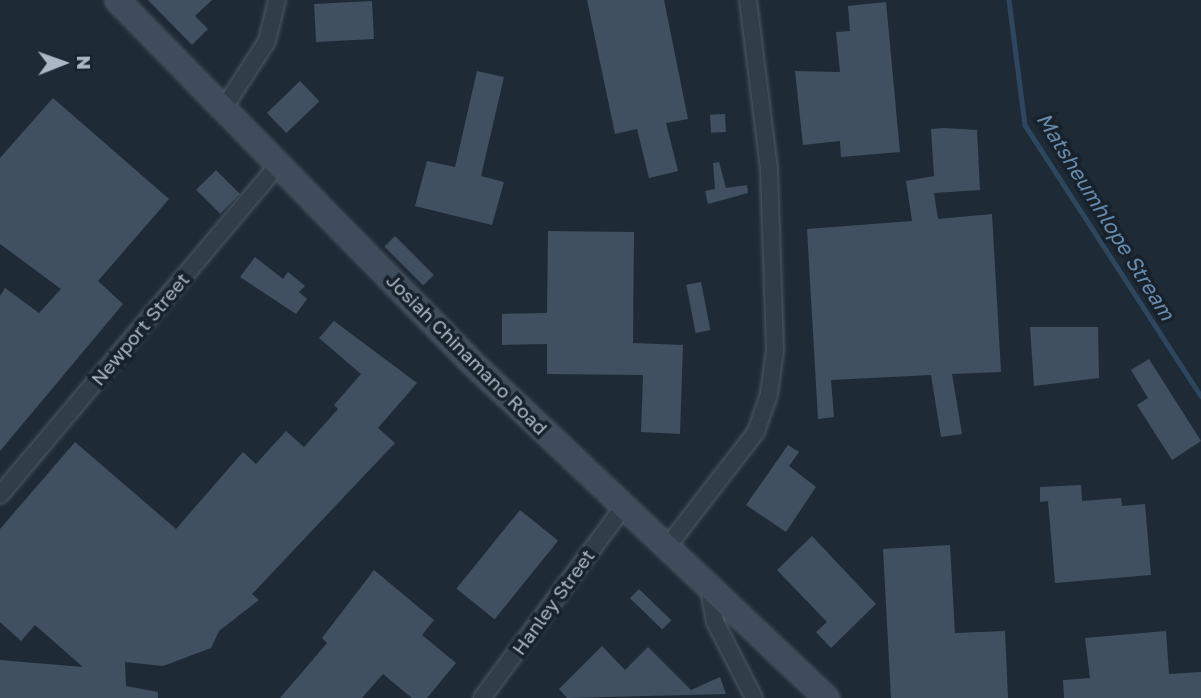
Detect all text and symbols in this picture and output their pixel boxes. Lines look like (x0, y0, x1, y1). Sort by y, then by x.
north arrow (28, 28, 98, 98)
text: N (73, 55, 96, 70)
water label: Matsheumhlope Stream (1032, 108, 1180, 324)
street label: Newport Street (86, 268, 194, 390)
street label: Josiah Chinamano Road (382, 269, 552, 439)
street label: Hanley Street (507, 545, 599, 659)

